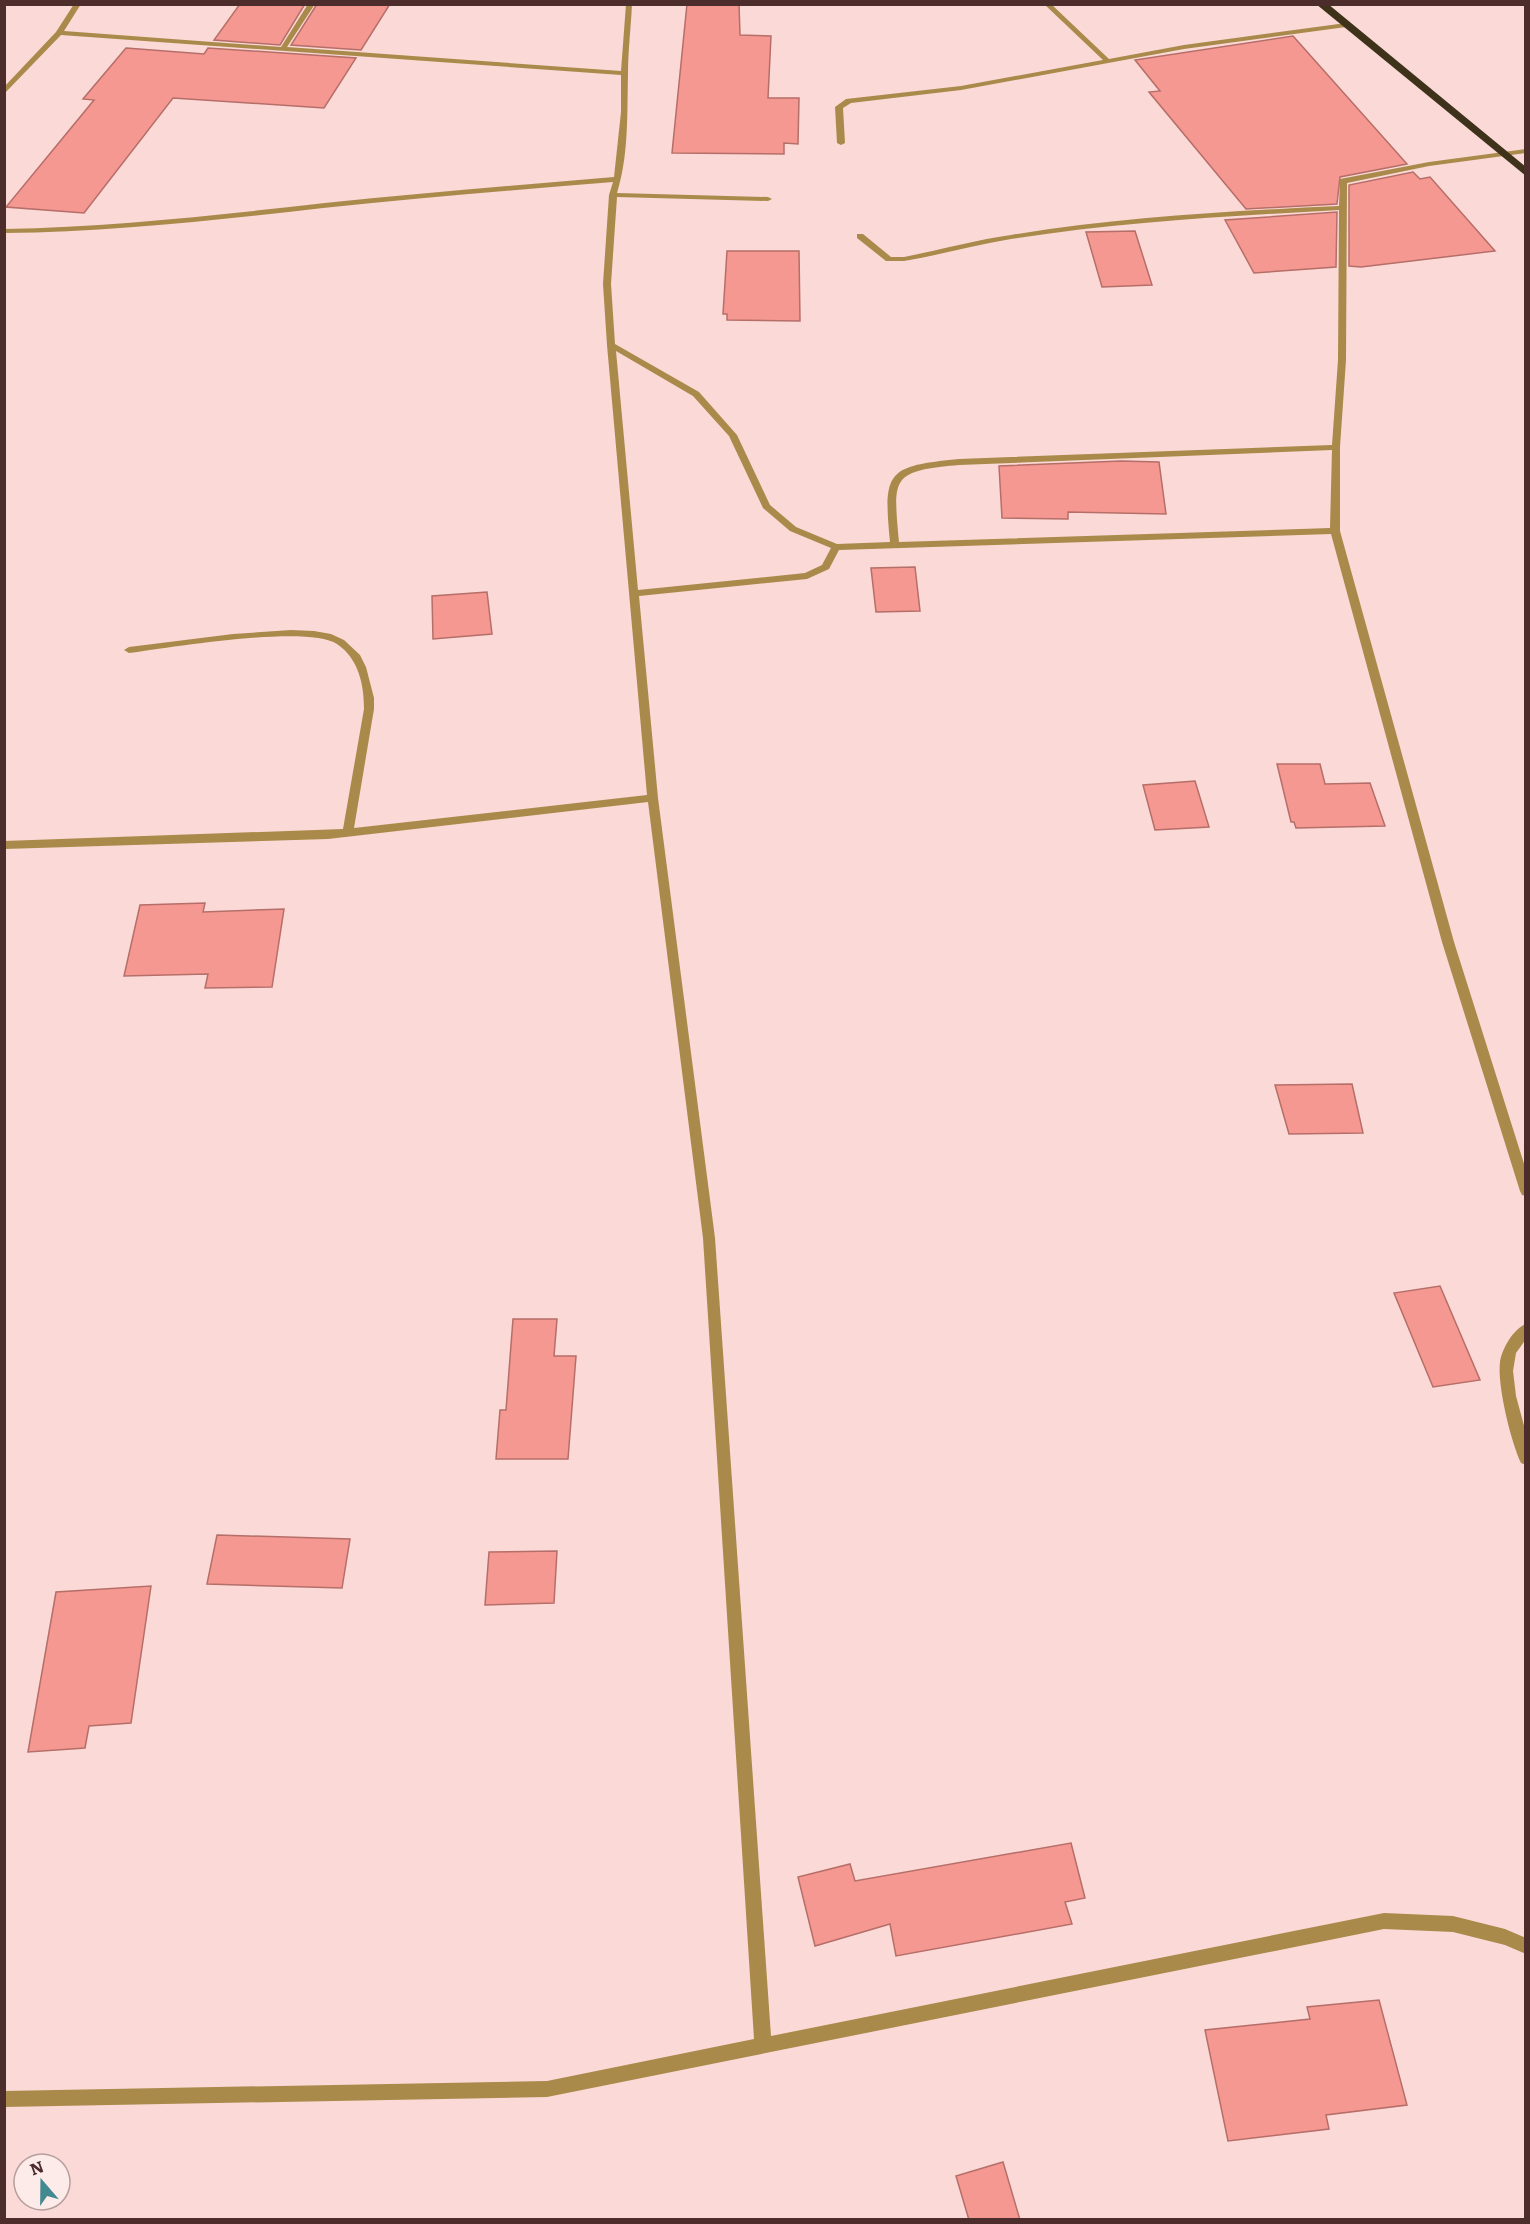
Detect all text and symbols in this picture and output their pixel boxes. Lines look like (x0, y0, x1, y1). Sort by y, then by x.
north arrow (12, 2152, 72, 2212)
text: N (26, 2153, 47, 2181)

